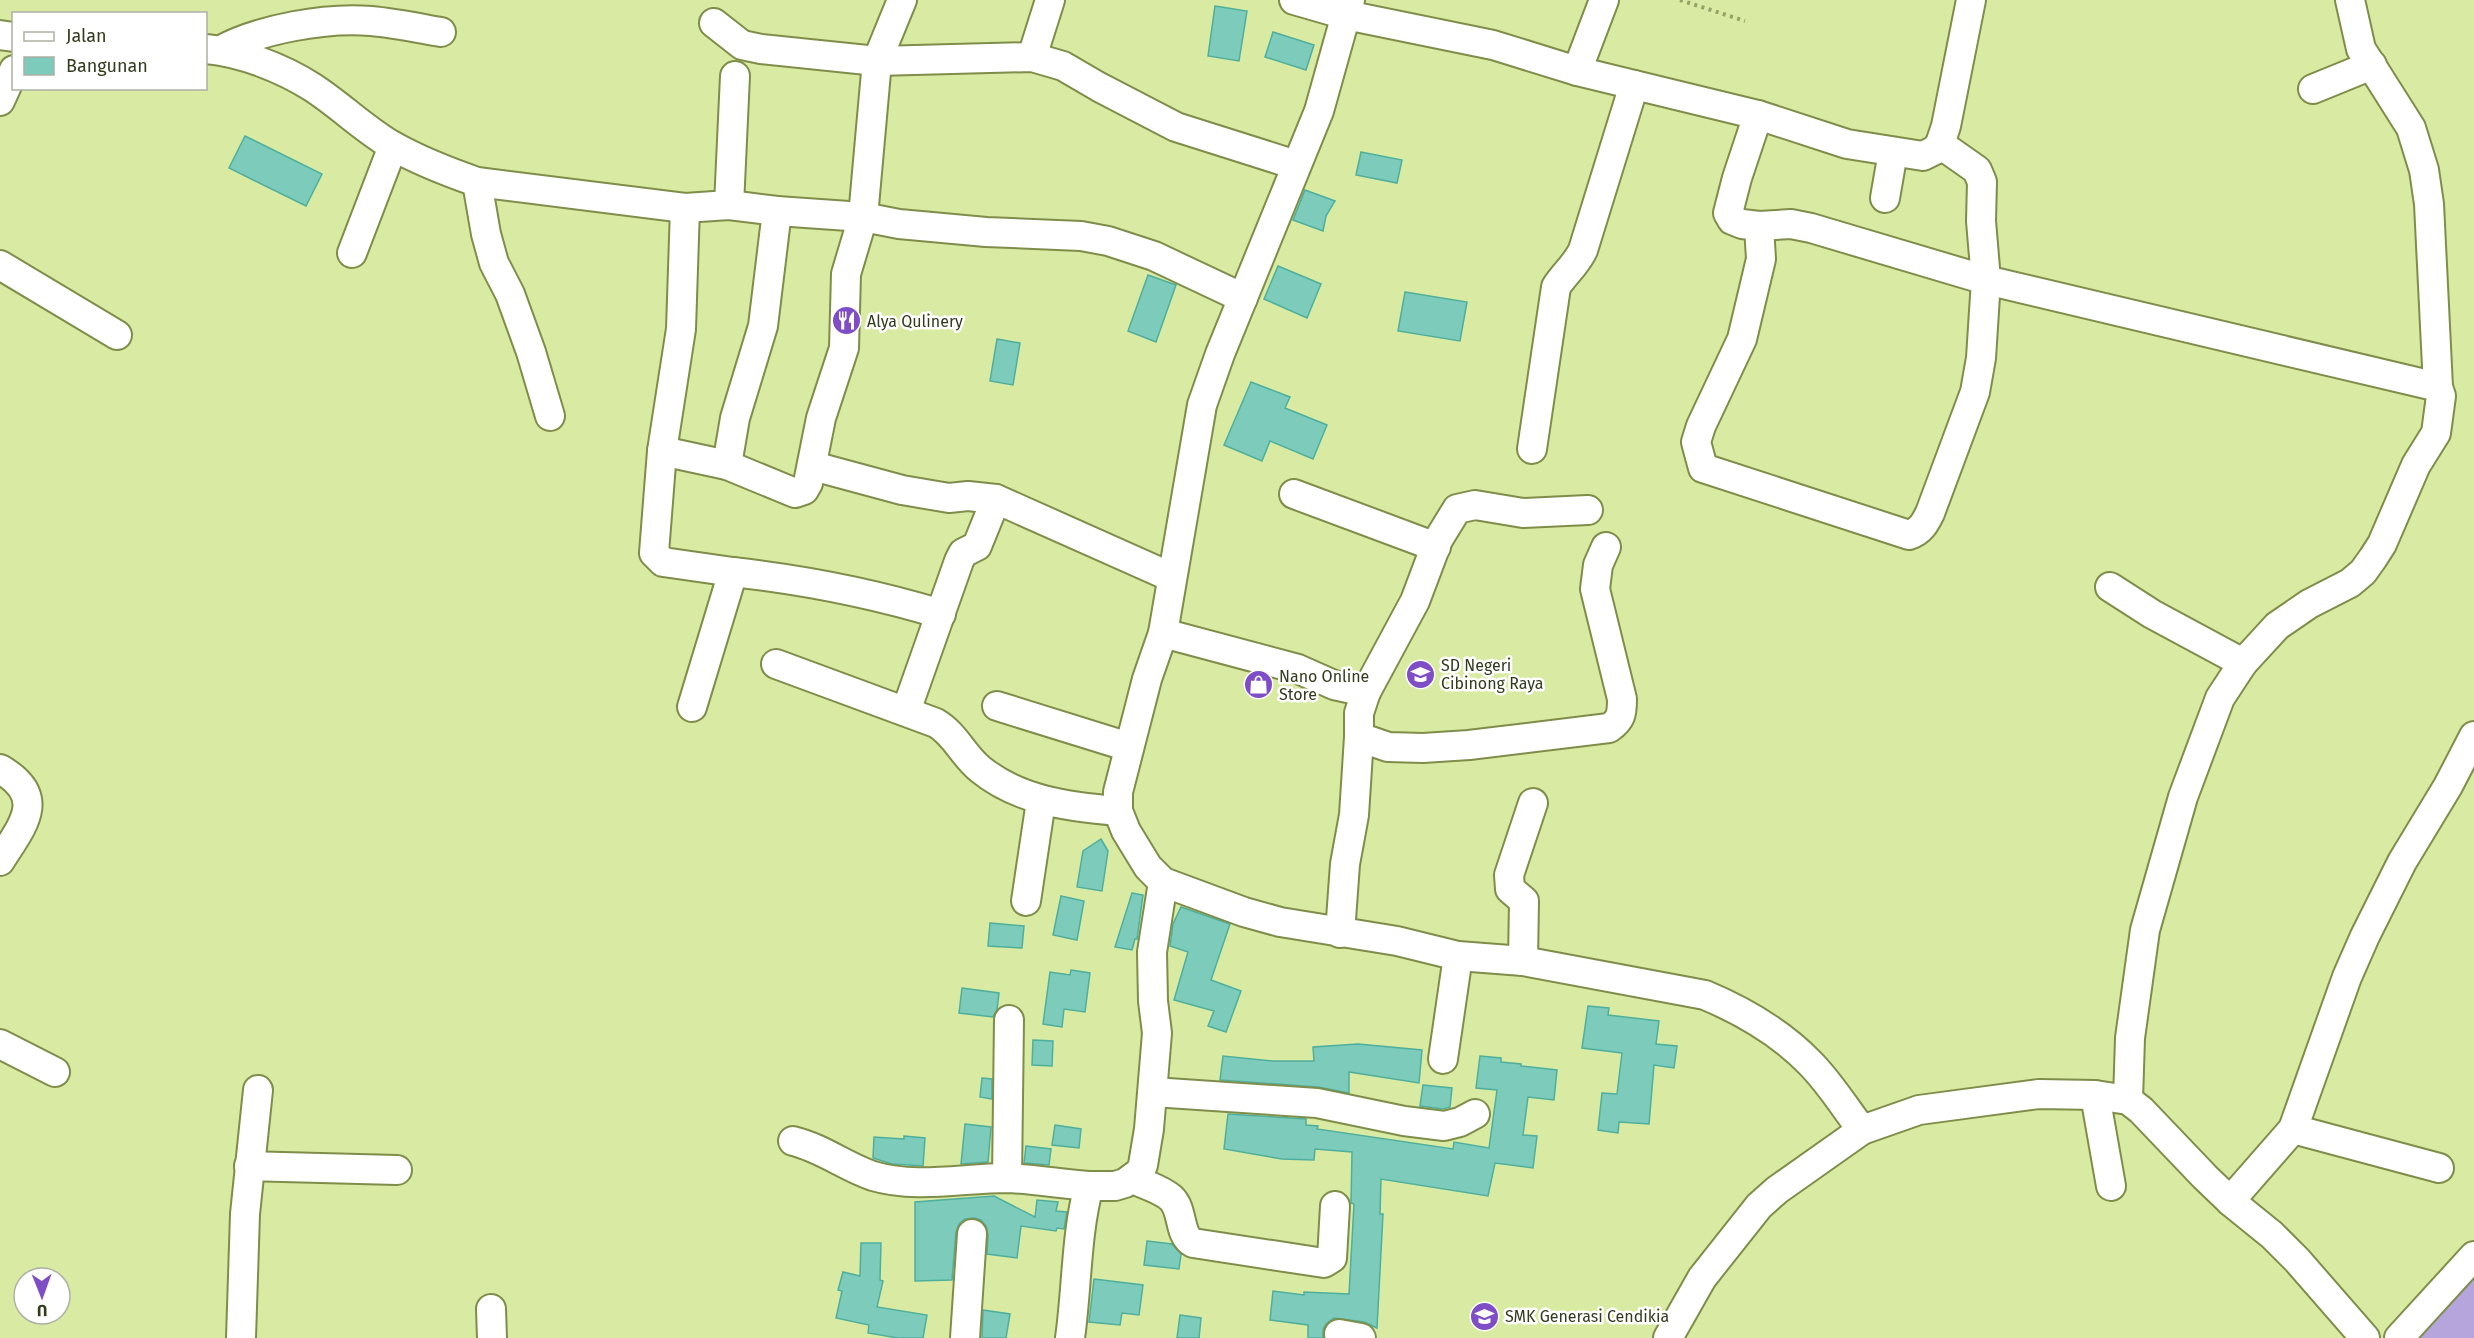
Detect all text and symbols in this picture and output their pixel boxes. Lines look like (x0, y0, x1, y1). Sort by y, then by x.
legend (12, 12, 207, 90)
text: Jalan (66, 25, 107, 47)
text: Bangunan (66, 55, 148, 77)
restaurant icon: Alya Qulinery (830, 305, 862, 337)
place label: Alya Qulinery (867, 312, 963, 331)
place label: SD Negeri Cibinong Raya (1441, 656, 1543, 693)
school or university icon: SD Negeri Cibinong Raya (1404, 658, 1436, 690)
place label: Nano Online Store (1279, 667, 1369, 704)
shop icon: Nano Online Store (1242, 669, 1274, 701)
north arrow (12, 1266, 72, 1326)
school or university icon: SMK Generasi Cendikia (1468, 1300, 1500, 1332)
text: U (37, 1301, 48, 1320)
place label: SMK Generasi Cendikia (1505, 1307, 1669, 1326)

